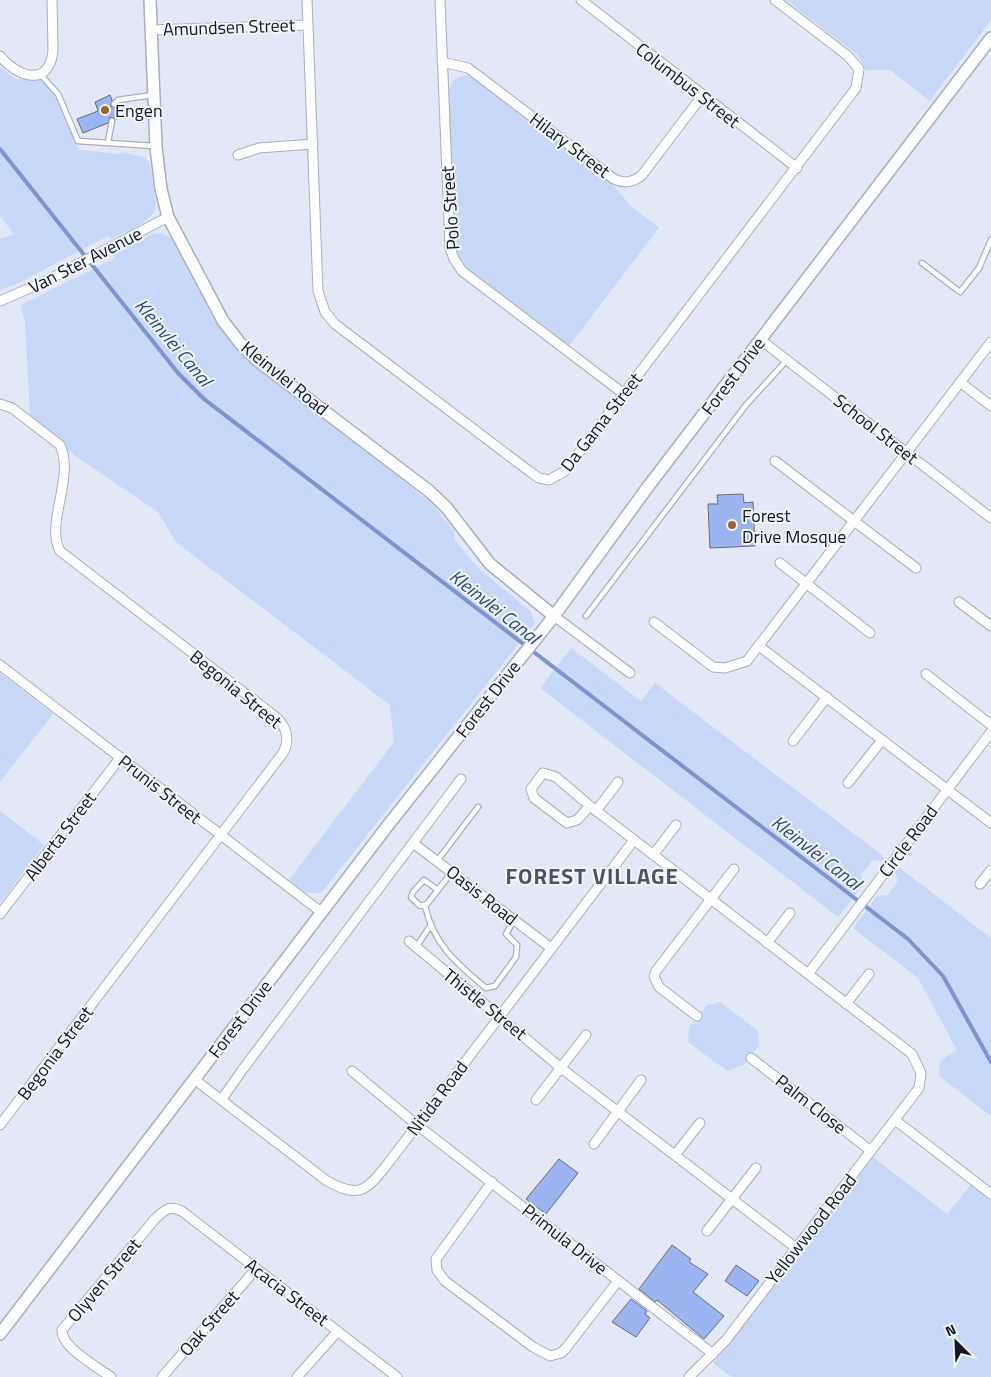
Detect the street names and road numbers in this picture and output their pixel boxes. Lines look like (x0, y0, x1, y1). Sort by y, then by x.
street label: Amundsen Street (163, 11, 296, 43)
street label: Columbus Street (630, 36, 746, 135)
street label: Hilary Street (524, 106, 616, 185)
street label: Polo Street (434, 164, 466, 251)
street label: Van Ster Avenue (24, 220, 146, 300)
street label: Forest Drive (695, 331, 771, 421)
street label: Kleinvlei Road (235, 334, 335, 422)
street label: Da Gama Street (554, 366, 649, 477)
street label: School Street (828, 387, 925, 471)
street label: Begonia Street (184, 643, 289, 735)
street label: Forest Drive (449, 655, 527, 743)
street label: Prunis Street (113, 748, 208, 830)
street label: Alberta Street (18, 785, 103, 886)
street label: Circle Road (872, 799, 944, 883)
street label: Oasis Road (440, 858, 524, 932)
street label: Thistle Street (437, 962, 533, 1047)
street label: Forest Drive (202, 974, 278, 1064)
street label: Begonia Street (11, 1000, 100, 1106)
street label: Nitida Road (400, 1055, 474, 1141)
street label: Palm Close (770, 1068, 852, 1140)
street label: Yellowwood Road (759, 1168, 863, 1290)
street label: Primula Drive (517, 1197, 613, 1281)
street label: Olyven Street (61, 1232, 148, 1328)
street label: Acacia Street (239, 1252, 335, 1333)
street label: Oak Street (173, 1283, 246, 1362)

